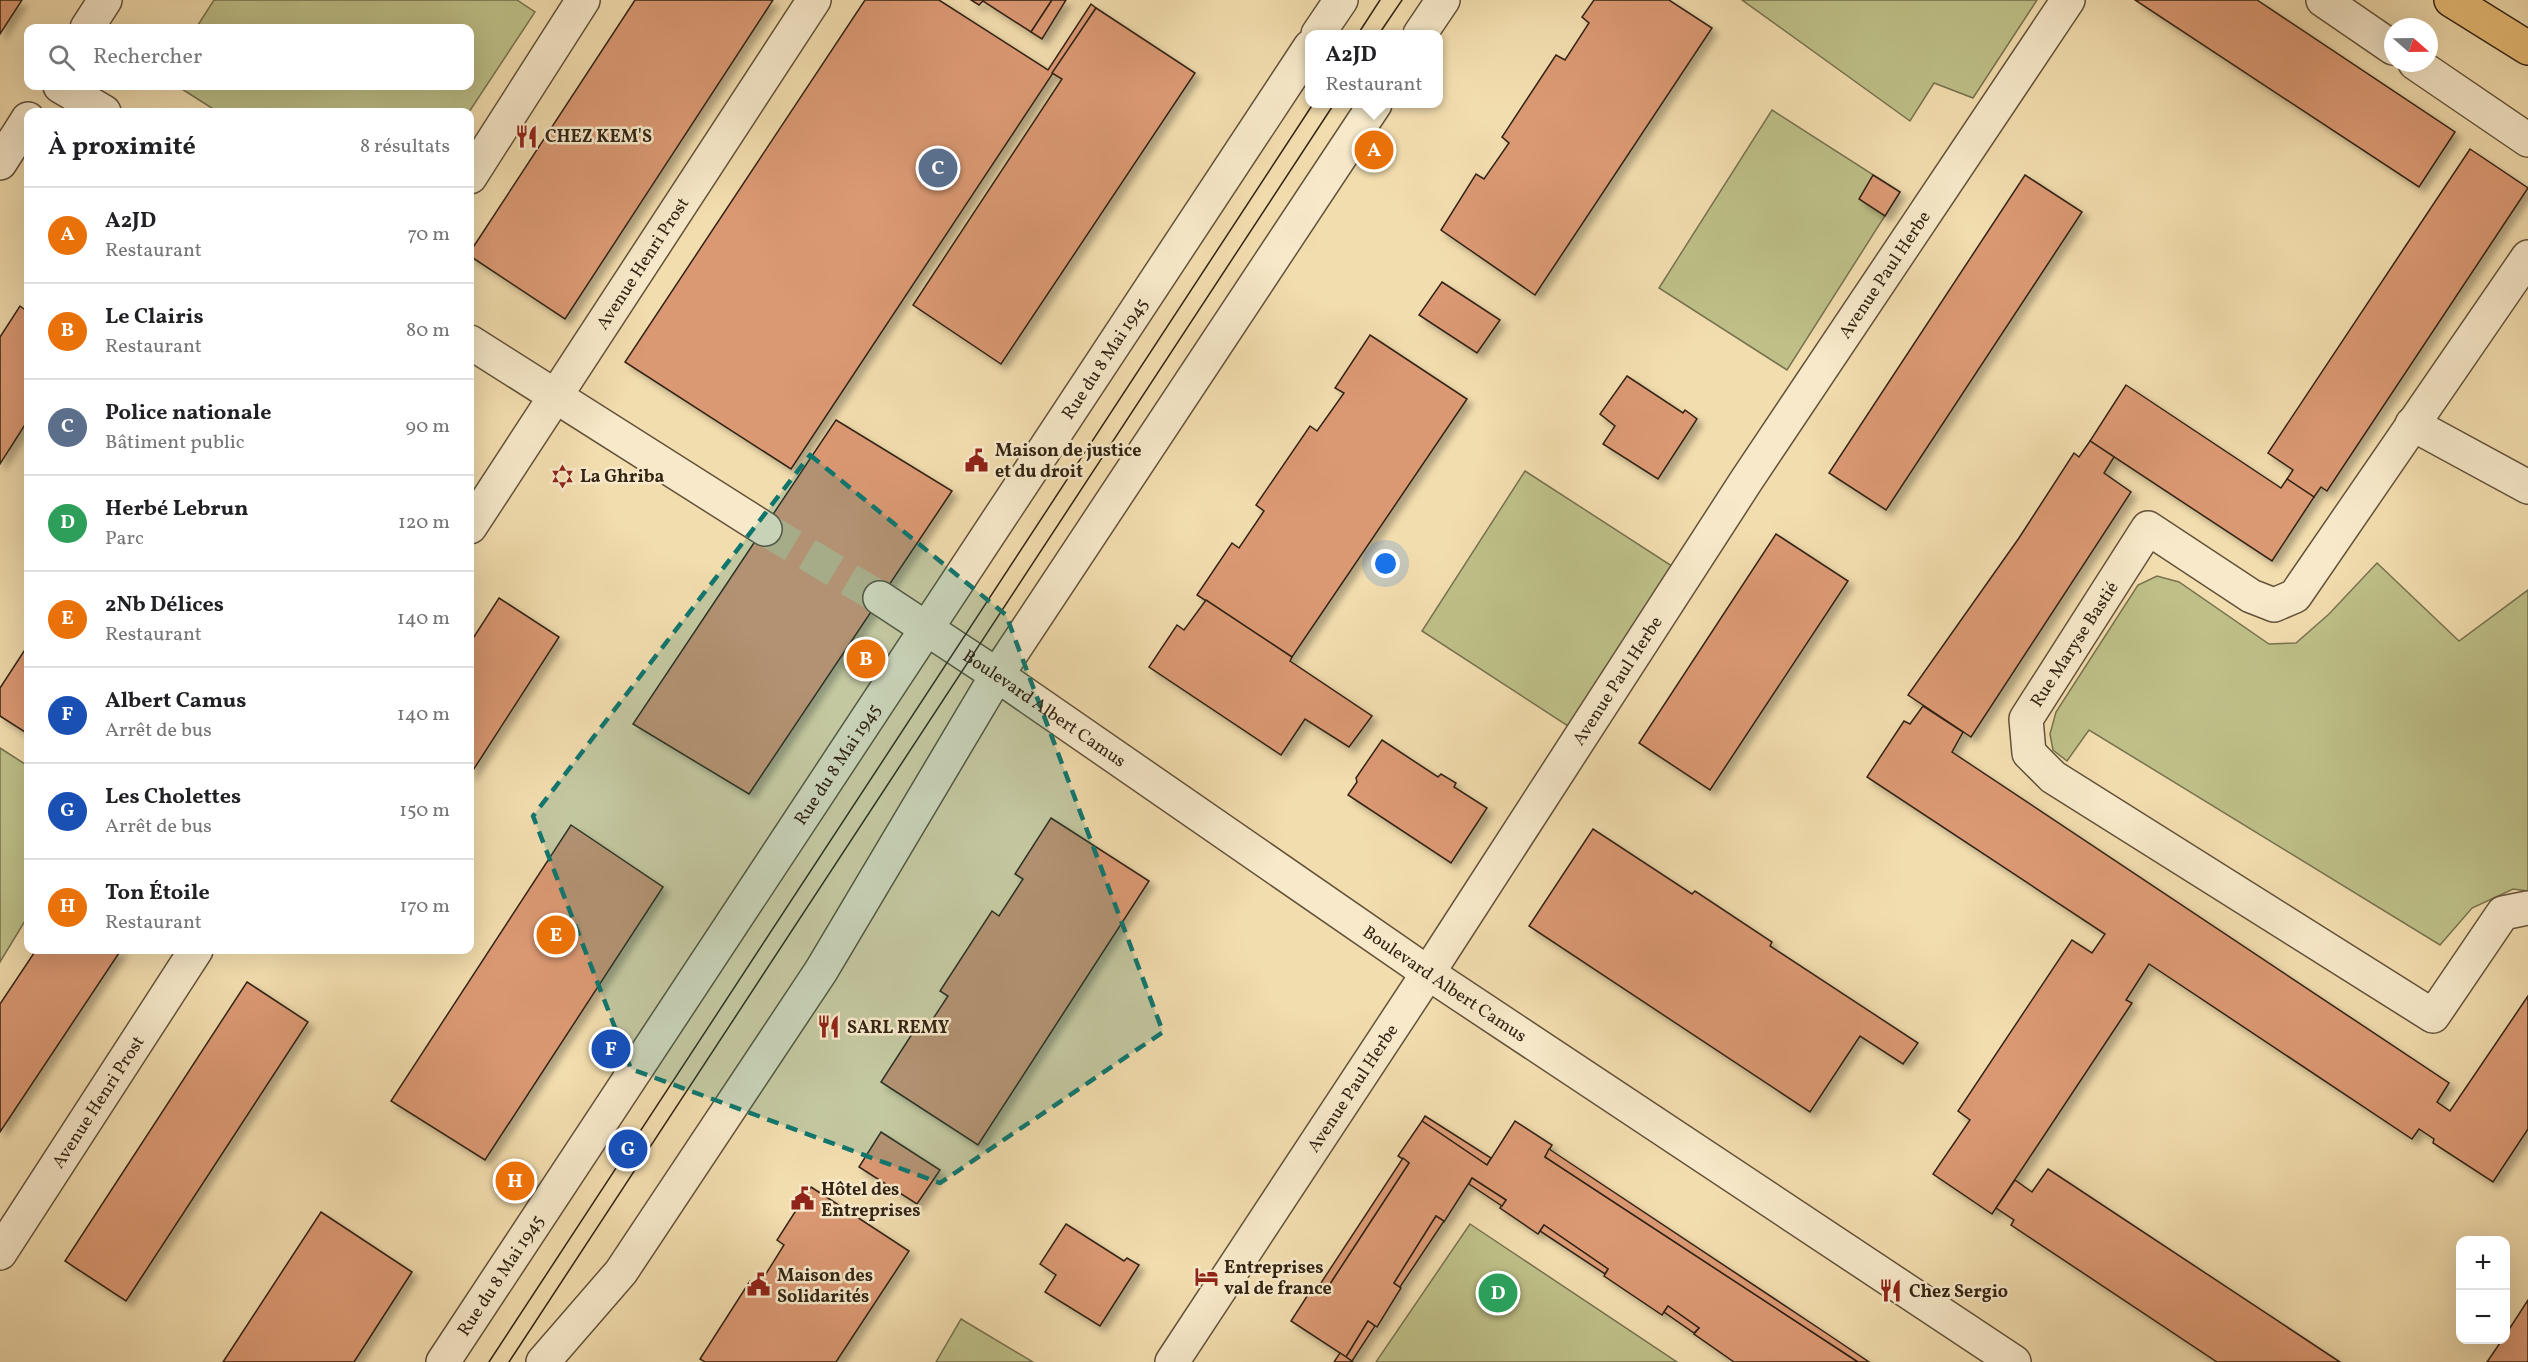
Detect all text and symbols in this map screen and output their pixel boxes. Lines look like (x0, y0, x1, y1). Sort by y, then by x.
north arrow (2384, 18, 2438, 72)
search box (24, 24, 474, 90)
popup (1305, 30, 1443, 108)
text: A2JD (1326, 40, 1377, 71)
icon: search (45, 41, 78, 74)
text: Rechercher (93, 42, 202, 73)
text: Restaurant (1326, 71, 1422, 99)
restaurant icon: CHEZ KEM'S (514, 123, 540, 149)
place label: CHEZ KEM'S (545, 125, 652, 150)
pin: A (1354, 128, 1394, 172)
text: À proximité (48, 129, 196, 165)
text: 8 résultats (360, 133, 450, 161)
pin: C (918, 146, 958, 190)
street label: Avenue Henri Prost (591, 193, 696, 335)
text: A2JD (105, 206, 156, 237)
street label: Avenue Paul Herbe (1834, 206, 1937, 344)
text: A (60, 221, 75, 249)
text: 70 m (407, 221, 450, 249)
text: Restaurant (105, 237, 202, 265)
street label: Rue du 8 Mai 1945 (1057, 294, 1155, 425)
text: Le Clairis (105, 302, 204, 333)
text: B (61, 317, 74, 345)
text: 80 m (406, 317, 450, 345)
text: Restaurant (105, 333, 202, 361)
text: Police nationale (105, 398, 272, 429)
text: C (61, 413, 74, 441)
text: 90 m (406, 413, 450, 441)
text: Bâtiment public (105, 429, 245, 457)
place label: Maison de justice et du droit (995, 439, 1141, 485)
public building icon: Maison de justice et du droit (964, 447, 990, 473)
synagogue icon: La Ghriba (549, 463, 575, 489)
place label: La Ghriba (580, 465, 665, 490)
text: Herbé Lebrun (105, 494, 249, 525)
text: D (60, 509, 75, 537)
text: 120 m (398, 509, 450, 537)
text: Parc (105, 525, 144, 553)
your location (1371, 549, 1400, 578)
street label: Rue Maryse Bastié (2025, 577, 2125, 713)
text: 2Nb Délices (105, 590, 224, 621)
text: E (61, 605, 74, 633)
text: 140 m (397, 605, 450, 633)
street label: Avenue Paul Herbe (1567, 612, 1669, 751)
text: Restaurant (105, 621, 202, 649)
pin: B (846, 636, 886, 682)
street label: Boulevard Albert Camus (957, 645, 1130, 774)
text: Albert Camus (105, 686, 246, 717)
street label: Rue du 8 Mai 1945 (789, 699, 888, 831)
text: F (62, 701, 73, 729)
text: 140 m (397, 701, 450, 729)
text: Arrêt de bus (105, 717, 212, 745)
text: Les Cholettes (105, 782, 241, 813)
text: G (60, 797, 75, 825)
text: 150 m (399, 797, 450, 825)
text: Arrêt de bus (105, 813, 212, 841)
text: Ton Étoile (105, 878, 210, 909)
text: H (60, 893, 75, 921)
text: 170 m (400, 893, 450, 921)
text: Restaurant (105, 909, 202, 937)
pin: E (536, 912, 576, 958)
street label: Boulevard Albert Camus (1357, 920, 1531, 1049)
restaurant icon: SARL REMY (816, 1014, 842, 1040)
place label: SARL REMY (847, 1016, 950, 1041)
street label: Avenue Paul Herbe (1302, 1020, 1405, 1158)
pin: F (592, 1026, 630, 1072)
street label: Avenue Henri Prost (47, 1031, 151, 1174)
pin: G (608, 1126, 648, 1172)
pin: H (496, 1158, 534, 1204)
place label: Hôtel des Entreprises (821, 1178, 920, 1224)
public building icon: Hôtel des Entreprises (790, 1186, 816, 1212)
street label: Rue du 8 Mai 1945 (452, 1210, 551, 1342)
map controls (2456, 1236, 2510, 1344)
button: + (2456, 1236, 2510, 1290)
place label: Entreprises val de france (1224, 1256, 1332, 1302)
place label: Maison des Solidarités (777, 1264, 873, 1310)
hotel icon: Entreprises val de france (1193, 1264, 1219, 1290)
pin: D (1478, 1270, 1518, 1316)
public building icon: Maison des Solidarités (746, 1272, 772, 1298)
restaurant icon: Chez Sergio (1878, 1278, 1904, 1304)
place label: Chez Sergio (1909, 1280, 2008, 1305)
button: − (2456, 1290, 2510, 1344)

